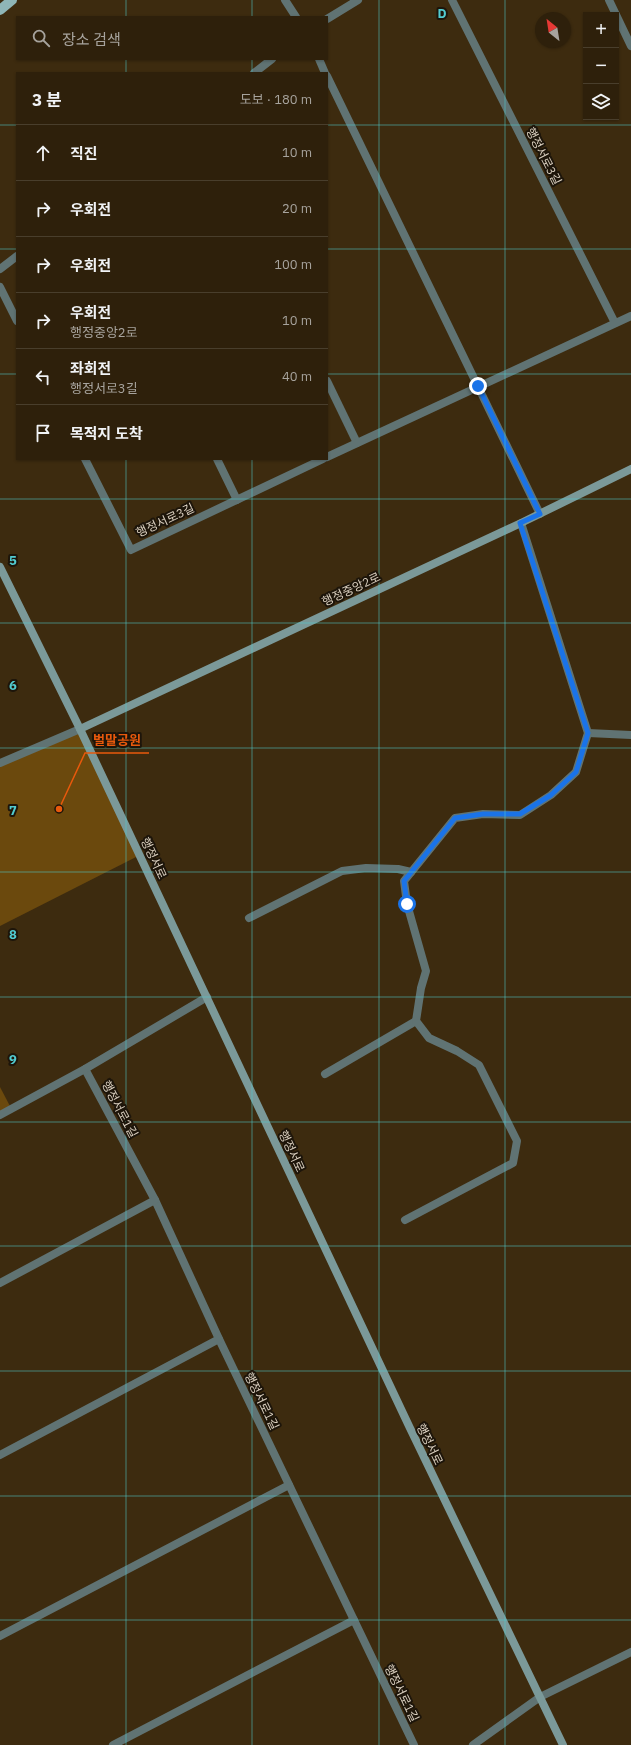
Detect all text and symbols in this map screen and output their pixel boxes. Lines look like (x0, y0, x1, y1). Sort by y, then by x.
text: D (437, 5, 447, 22)
north arrow (535, 12, 571, 48)
map controls (583, 12, 619, 120)
button: + (583, 12, 619, 48)
search box (16, 16, 328, 60)
icon: search (30, 27, 52, 49)
text: 장소 검색 (62, 30, 121, 49)
button: − (583, 48, 619, 84)
button: layers (583, 84, 619, 120)
text: 3 분 (32, 89, 62, 111)
text: 도보 · 180 m (240, 91, 312, 108)
street label: 행정서로3길 (523, 125, 565, 187)
icon: ahead (32, 142, 54, 164)
text: 직진 (70, 144, 98, 163)
text: 10 m (282, 144, 312, 161)
icon: right (32, 198, 54, 220)
text: 우회전 (70, 200, 111, 219)
text: 20 m (282, 200, 312, 217)
icon: right (32, 254, 54, 276)
text: 우회전 (70, 256, 111, 275)
text: 100 m (274, 256, 312, 273)
text: 우회전 (70, 303, 111, 322)
icon: right (32, 310, 54, 332)
text: 10 m (282, 312, 312, 329)
text: 행정중앙2로 (70, 324, 138, 341)
text: 좌회전 (70, 359, 111, 378)
icon: left (32, 366, 54, 388)
text: 40 m (282, 368, 312, 385)
route end (469, 377, 487, 395)
text: 행정서로3길 (70, 380, 138, 397)
icon: arrive (32, 422, 54, 444)
text: 목적지 도착 (70, 424, 143, 443)
street label: 행정서로3길 (134, 500, 196, 540)
text: 5 (9, 552, 17, 569)
street label: 행정중앙2로 (320, 569, 382, 609)
text: 6 (9, 677, 17, 694)
callout: 벌말공원 (85, 728, 149, 753)
text: 벌말공원 (93, 732, 141, 749)
text: 7 (9, 802, 17, 819)
street label: 행정서로 (138, 835, 170, 881)
route start (398, 895, 416, 913)
text: 8 (9, 926, 17, 943)
text: 9 (9, 1051, 17, 1068)
street label: 행정서로1길 (99, 1078, 141, 1140)
street label: 행정서로 (276, 1128, 308, 1174)
street label: 행정서로1길 (242, 1370, 282, 1432)
street label: 행정서로 (414, 1421, 446, 1467)
street label: 행정서로1길 (382, 1662, 422, 1724)

